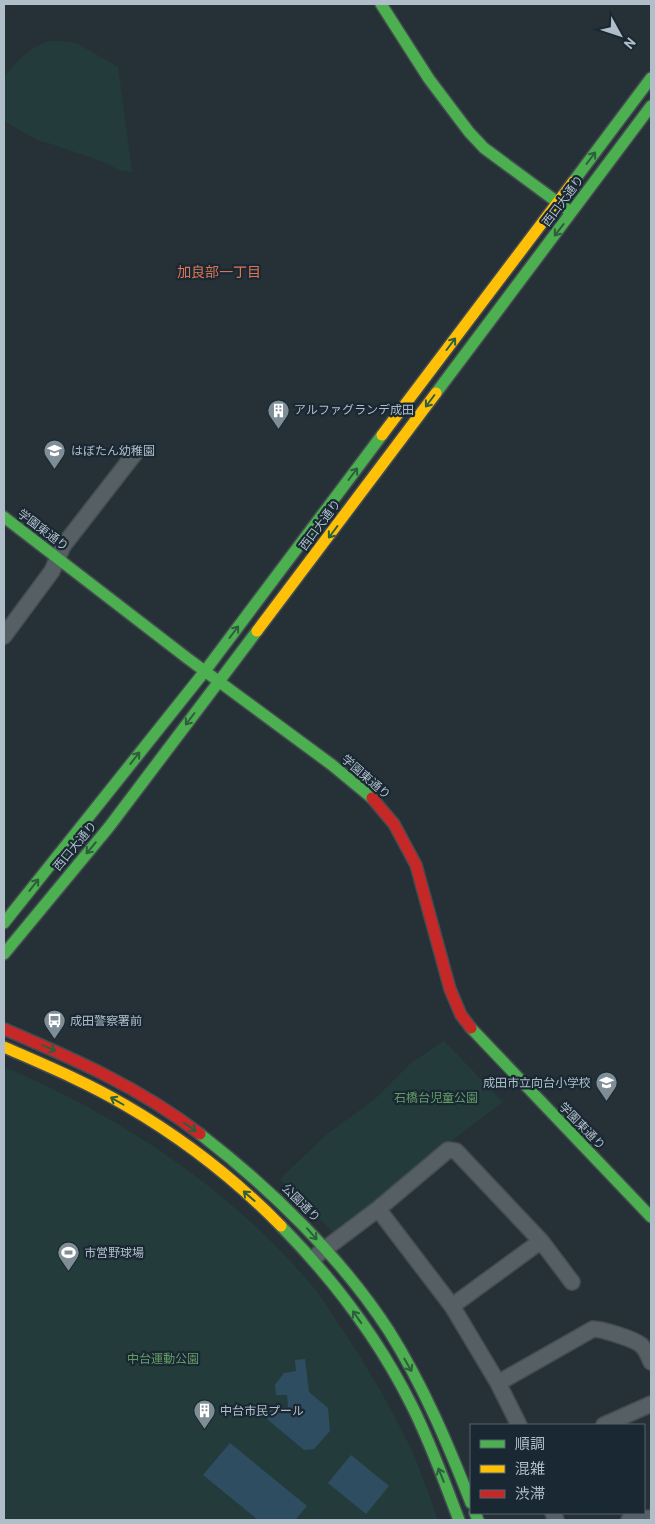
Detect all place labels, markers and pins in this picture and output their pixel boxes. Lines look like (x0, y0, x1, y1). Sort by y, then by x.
building icon: アルファグランデ成田 (266, 398, 290, 429)
place label: アルファグランデ成田 (294, 402, 414, 416)
school or university icon: はぼたん幼稚園 (43, 439, 67, 470)
place label: はぼたん幼稚園 (71, 443, 155, 457)
bus stop icon: 成田警察署前 (42, 1009, 66, 1040)
place label: 成田警察署前 (70, 1013, 142, 1027)
school or university icon: 成田市立向台小学校 (595, 1071, 619, 1102)
place label: 成田市立向台小学校 (483, 1075, 591, 1089)
sports icon: 市営野球場 (56, 1241, 80, 1272)
place label: 市営野球場 (84, 1245, 144, 1259)
building icon: 中台市民プール (192, 1399, 216, 1430)
place label: 中台市民プール (220, 1403, 304, 1417)

